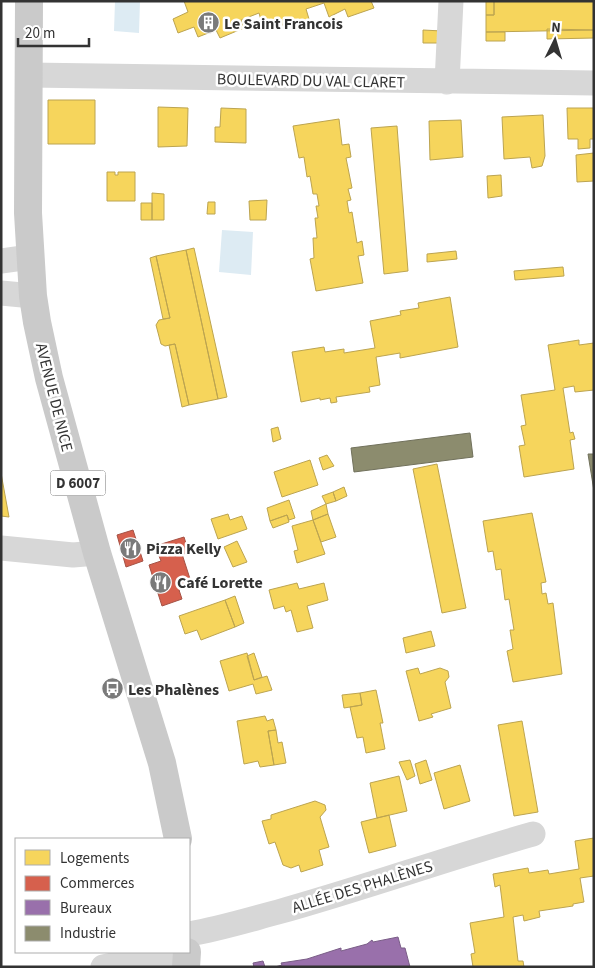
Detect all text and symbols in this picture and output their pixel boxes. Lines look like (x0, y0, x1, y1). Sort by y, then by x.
building icon: Le Saint Francois (196, 11, 220, 35)
place label: Le Saint Francois (224, 13, 343, 35)
scale bar (18, 15, 89, 47)
north arrow (530, 15, 580, 65)
text: N (551, 18, 562, 38)
text: 20 m (25, 23, 55, 44)
street label: BOULEVARD DU VAL CLARET (217, 68, 406, 94)
street label: AVENUE DE NICE (30, 341, 78, 454)
road number: D 6007 (50, 470, 106, 496)
restaurant icon: Pizza Kelly (118, 536, 142, 560)
place label: Pizza Kelly (146, 538, 222, 560)
restaurant icon: Café Lorette (149, 570, 173, 594)
place label: Café Lorette (177, 572, 263, 594)
bus stop icon: Les Phalènes (100, 677, 124, 701)
place label: Les Phalènes (128, 679, 219, 701)
legend (15, 838, 190, 953)
text: Logements (60, 848, 129, 869)
street label: ALLÉE DES PHALÈNES (289, 855, 435, 919)
text: Commerces (60, 873, 134, 894)
text: Bureaux (60, 898, 112, 919)
text: Industrie (60, 923, 116, 944)

